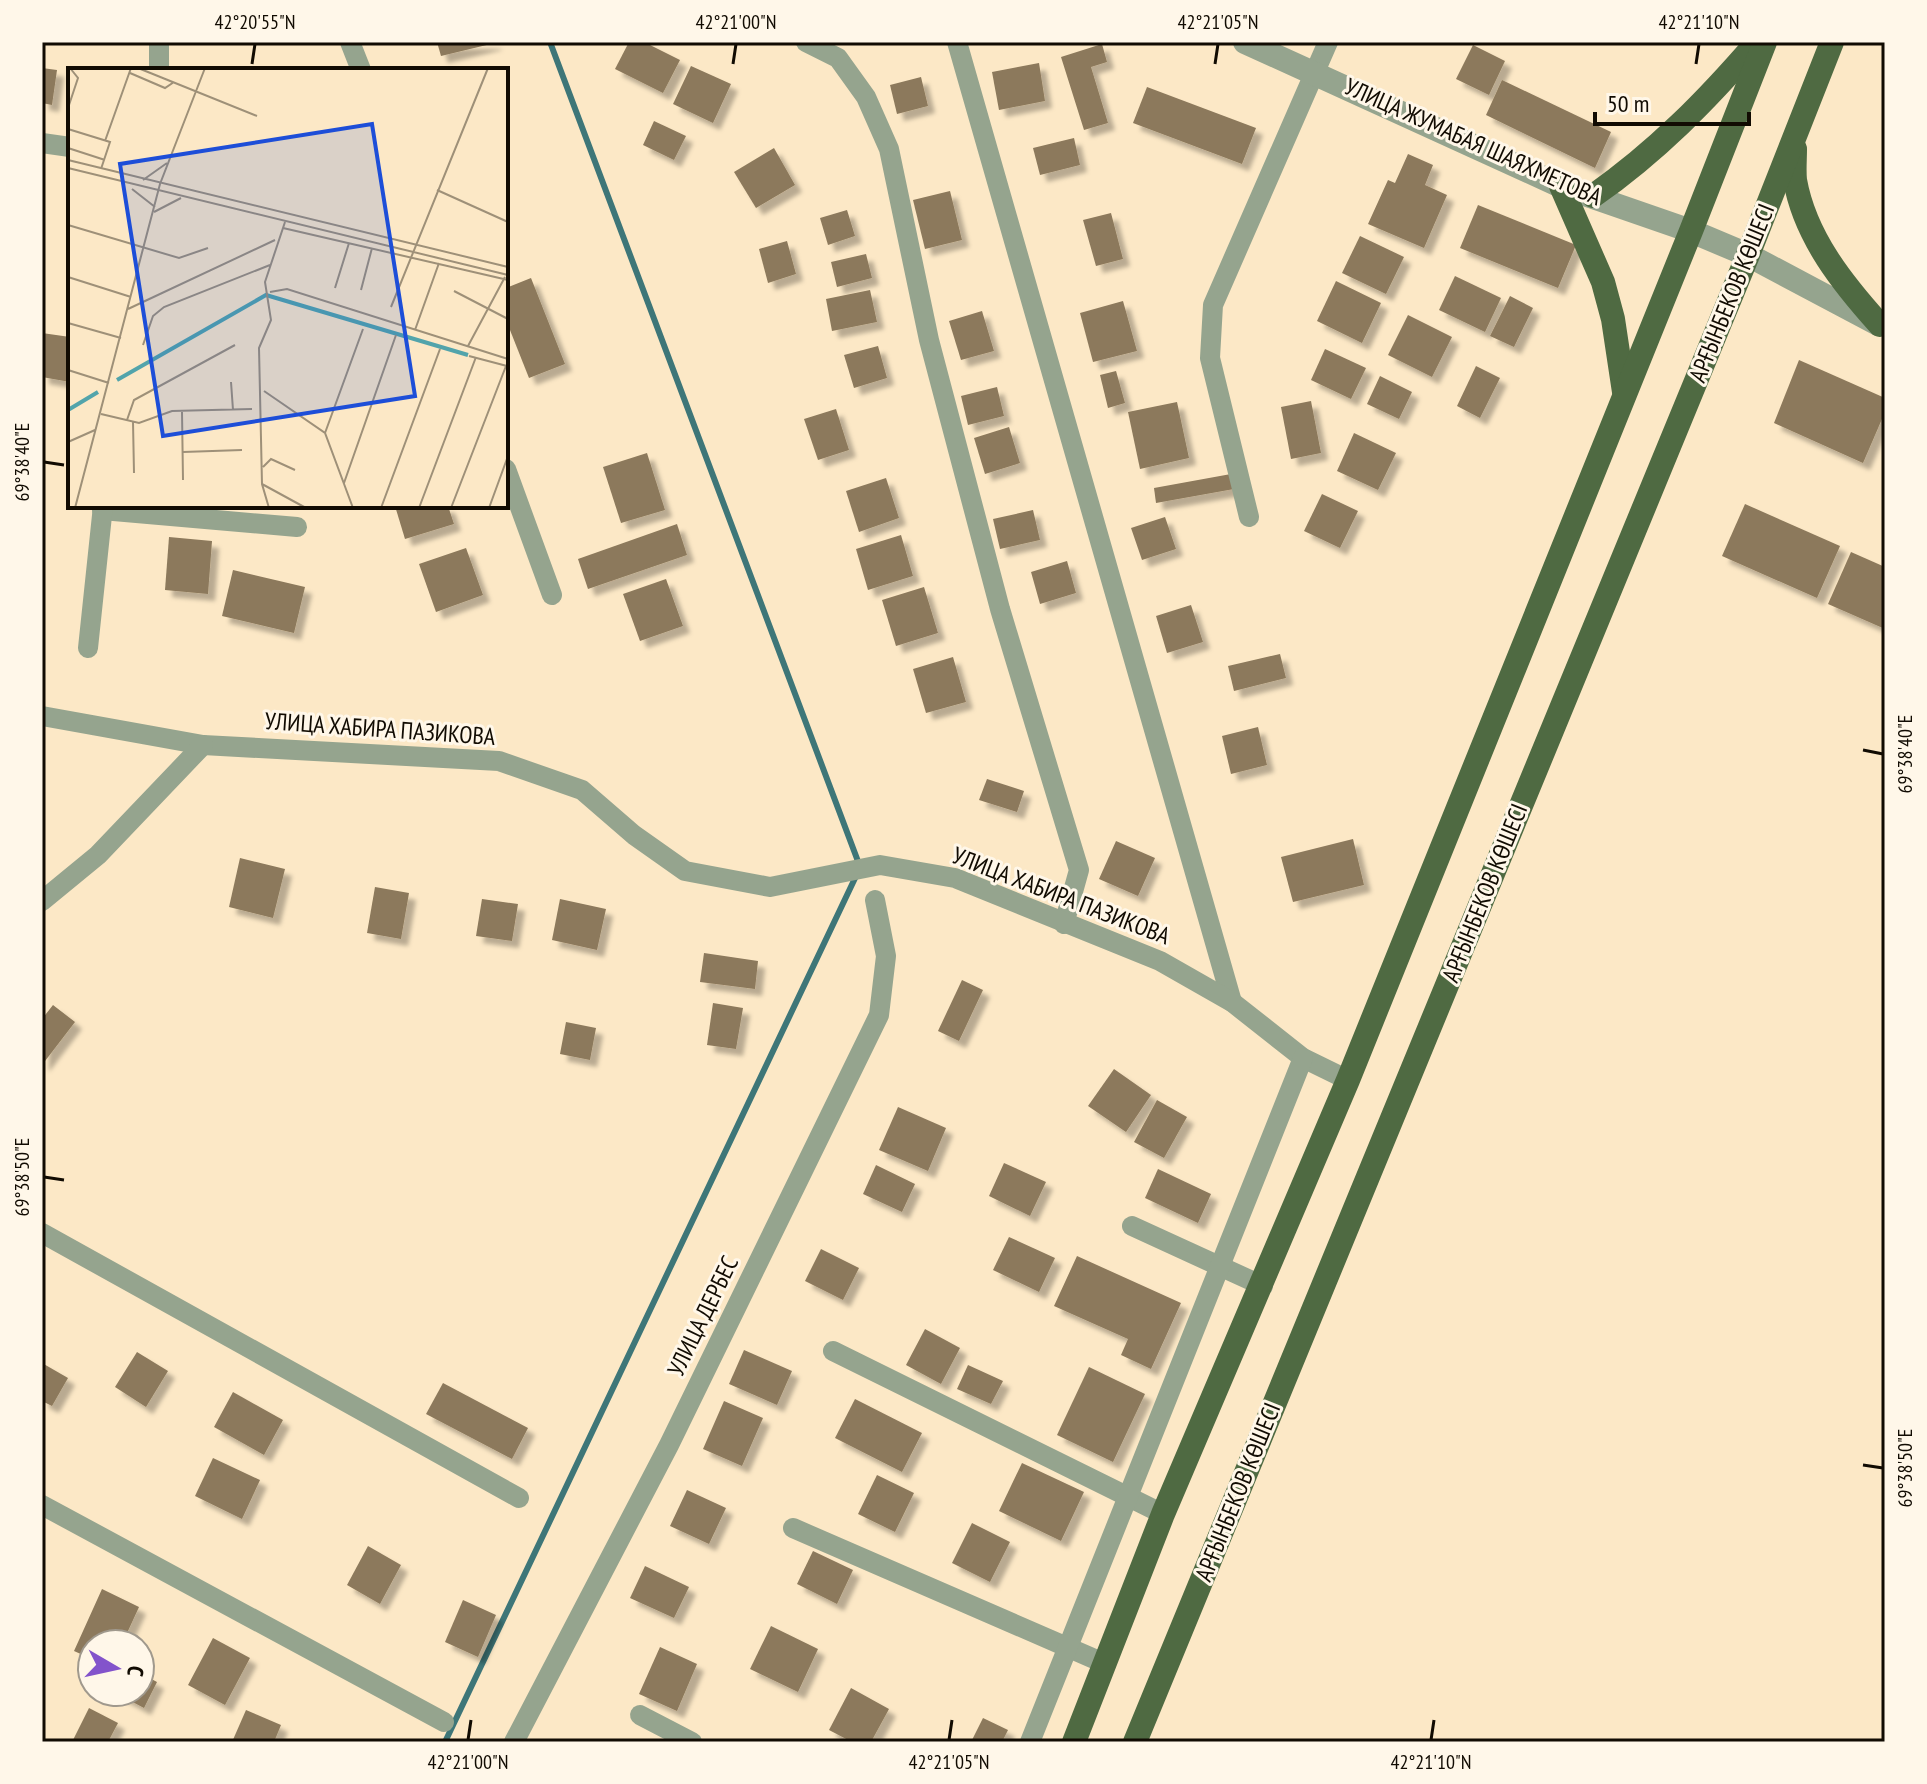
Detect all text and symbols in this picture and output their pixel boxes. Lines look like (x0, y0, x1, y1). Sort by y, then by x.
text: 42°20'55"N (215, 9, 295, 35)
text: 42°21'00"N (696, 9, 776, 35)
text: 42°21'05"N (1178, 9, 1258, 35)
text: 42°21'10"N (1659, 9, 1739, 35)
inset map (68, 68, 508, 508)
street label: УЛИЦА ЖУМАБАЯ ШАЯХМЕТОВА (1340, 71, 1607, 213)
scale bar (1595, 76, 1749, 126)
text: 50 m (1607, 88, 1649, 119)
street label: АРҒЫНБЕКОВ КӨШЕСІ (1682, 199, 1781, 387)
text: 69°38'40"E (9, 423, 35, 501)
street label: УЛИЦА ХАБИРА ПАЗИКОВА (264, 705, 497, 752)
text: 69°38'40"E (1892, 715, 1918, 793)
street label: АРҒЫНБЕКОВ КӨШЕСІ (1435, 799, 1534, 987)
street label: УЛИЦА ХАБИРА ПАЗИКОВА (948, 840, 1175, 952)
text: 69°38'50"E (9, 1138, 35, 1216)
street label: УЛИЦА ДЕРБЕС (660, 1250, 745, 1381)
street label: АРҒЫНБЕКОВ КӨШЕСІ (1188, 1398, 1287, 1586)
text: 69°38'50"E (1892, 1429, 1918, 1507)
north arrow (76, 1628, 156, 1708)
text: С (121, 1664, 150, 1678)
text: 42°21'00"N (428, 1749, 508, 1775)
text: 42°21'05"N (909, 1749, 989, 1775)
text: 42°21'10"N (1391, 1749, 1471, 1775)

